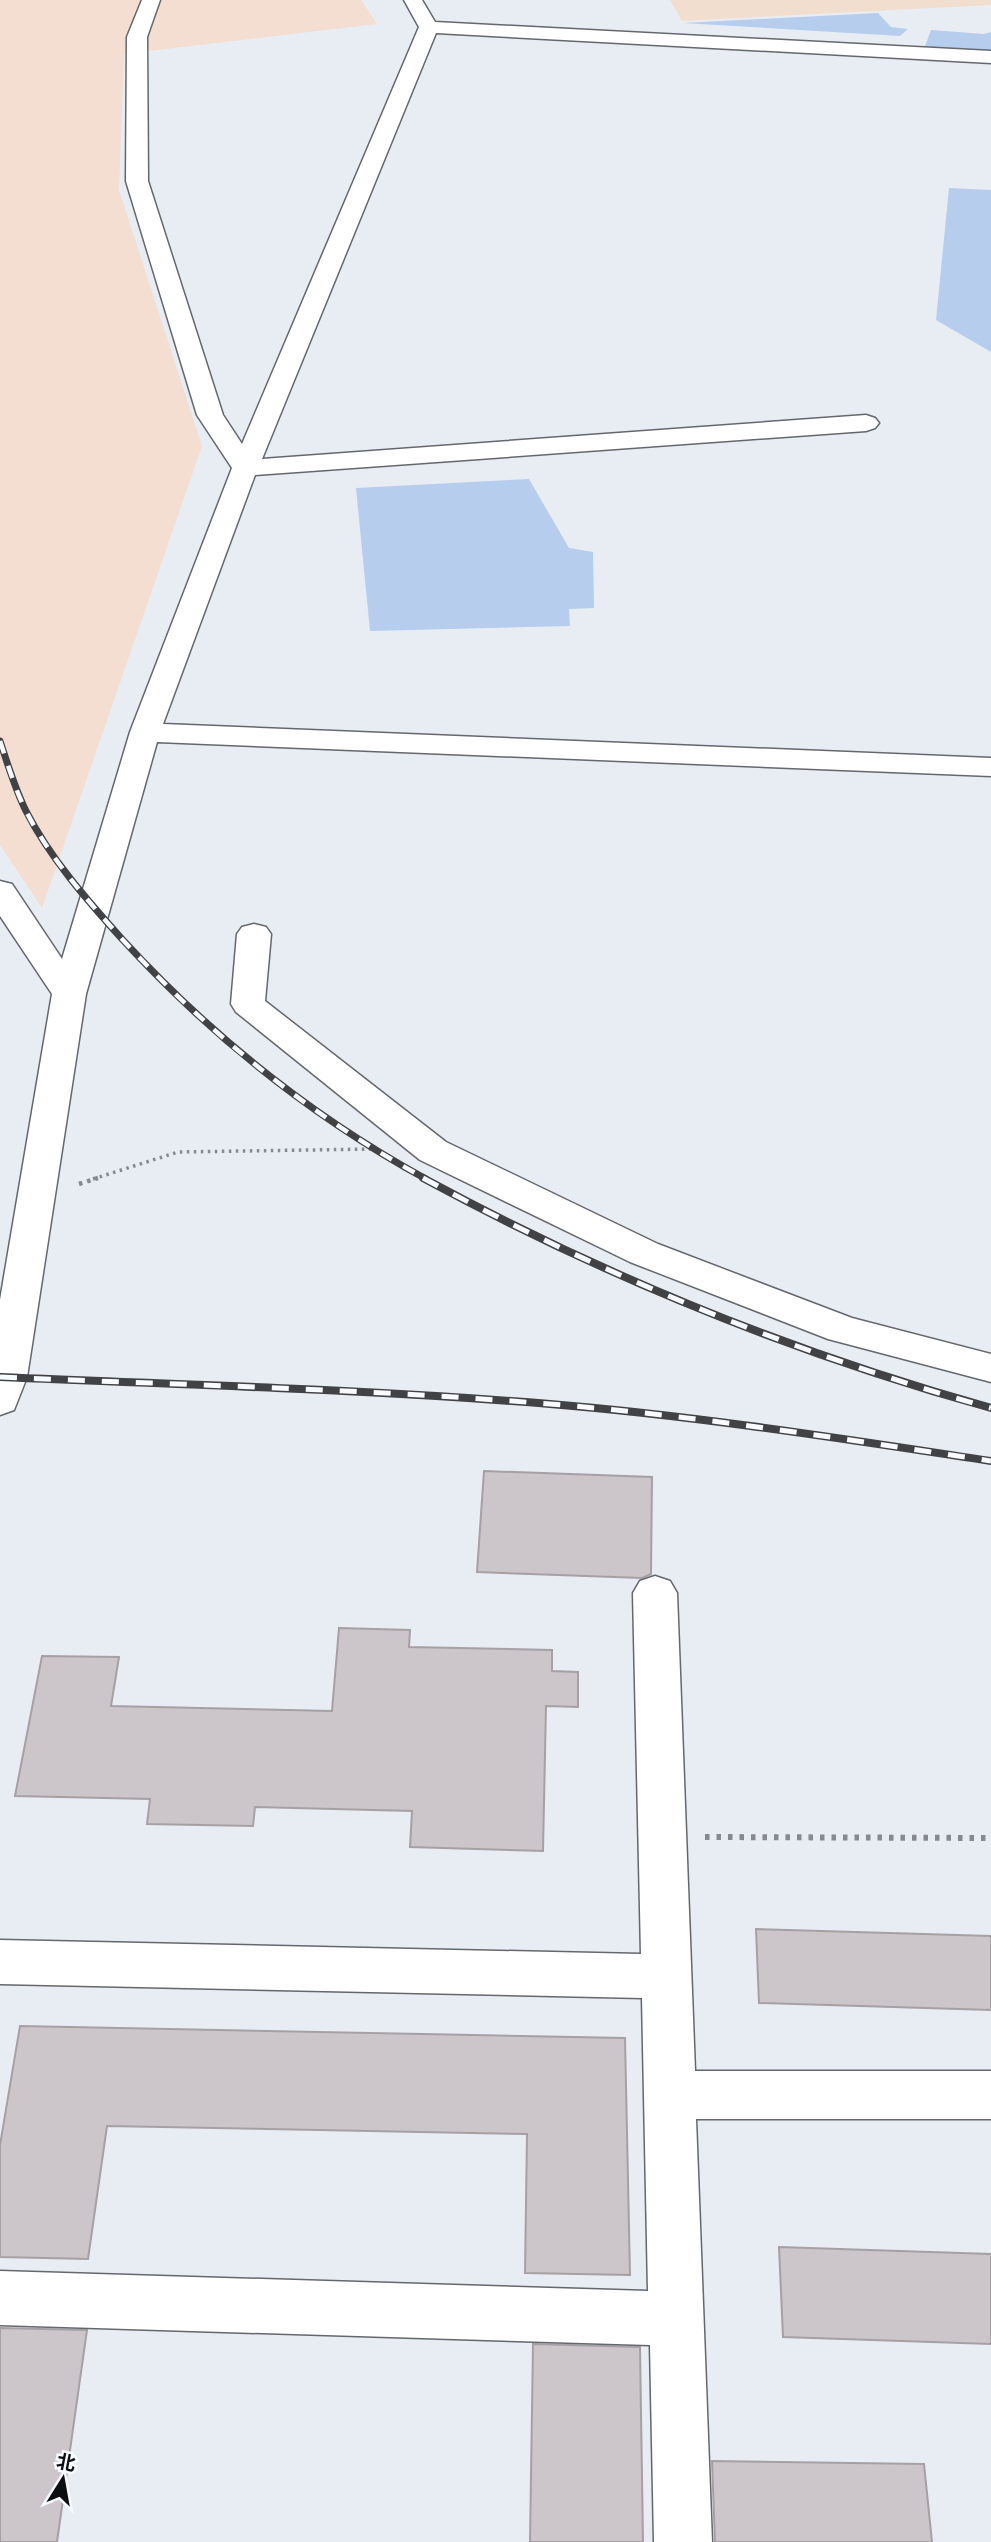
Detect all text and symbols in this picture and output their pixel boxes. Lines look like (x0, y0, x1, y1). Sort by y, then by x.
north arrow (28, 2444, 98, 2514)
text: 北 (55, 2451, 77, 2476)

